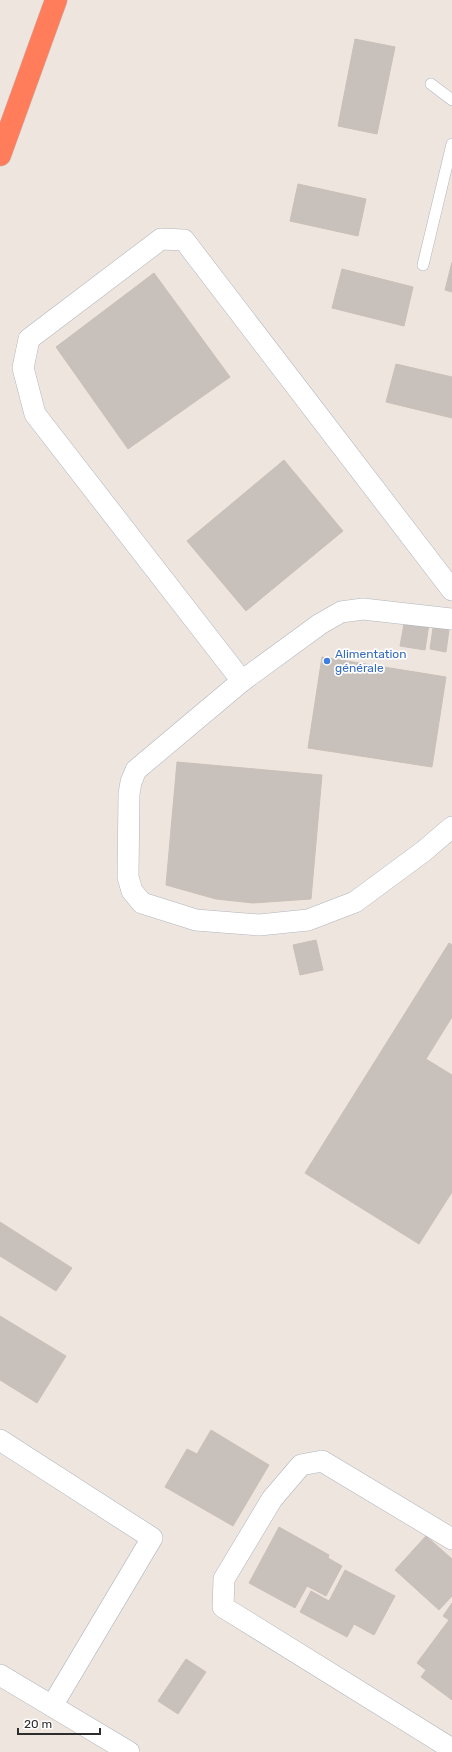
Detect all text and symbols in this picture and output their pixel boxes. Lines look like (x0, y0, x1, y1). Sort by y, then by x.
place label: Alimentation générale (335, 647, 406, 675)
marker: Alimentation générale (322, 656, 332, 666)
scale bar (18, 1710, 100, 1736)
text: 20 m (24, 1717, 52, 1731)

